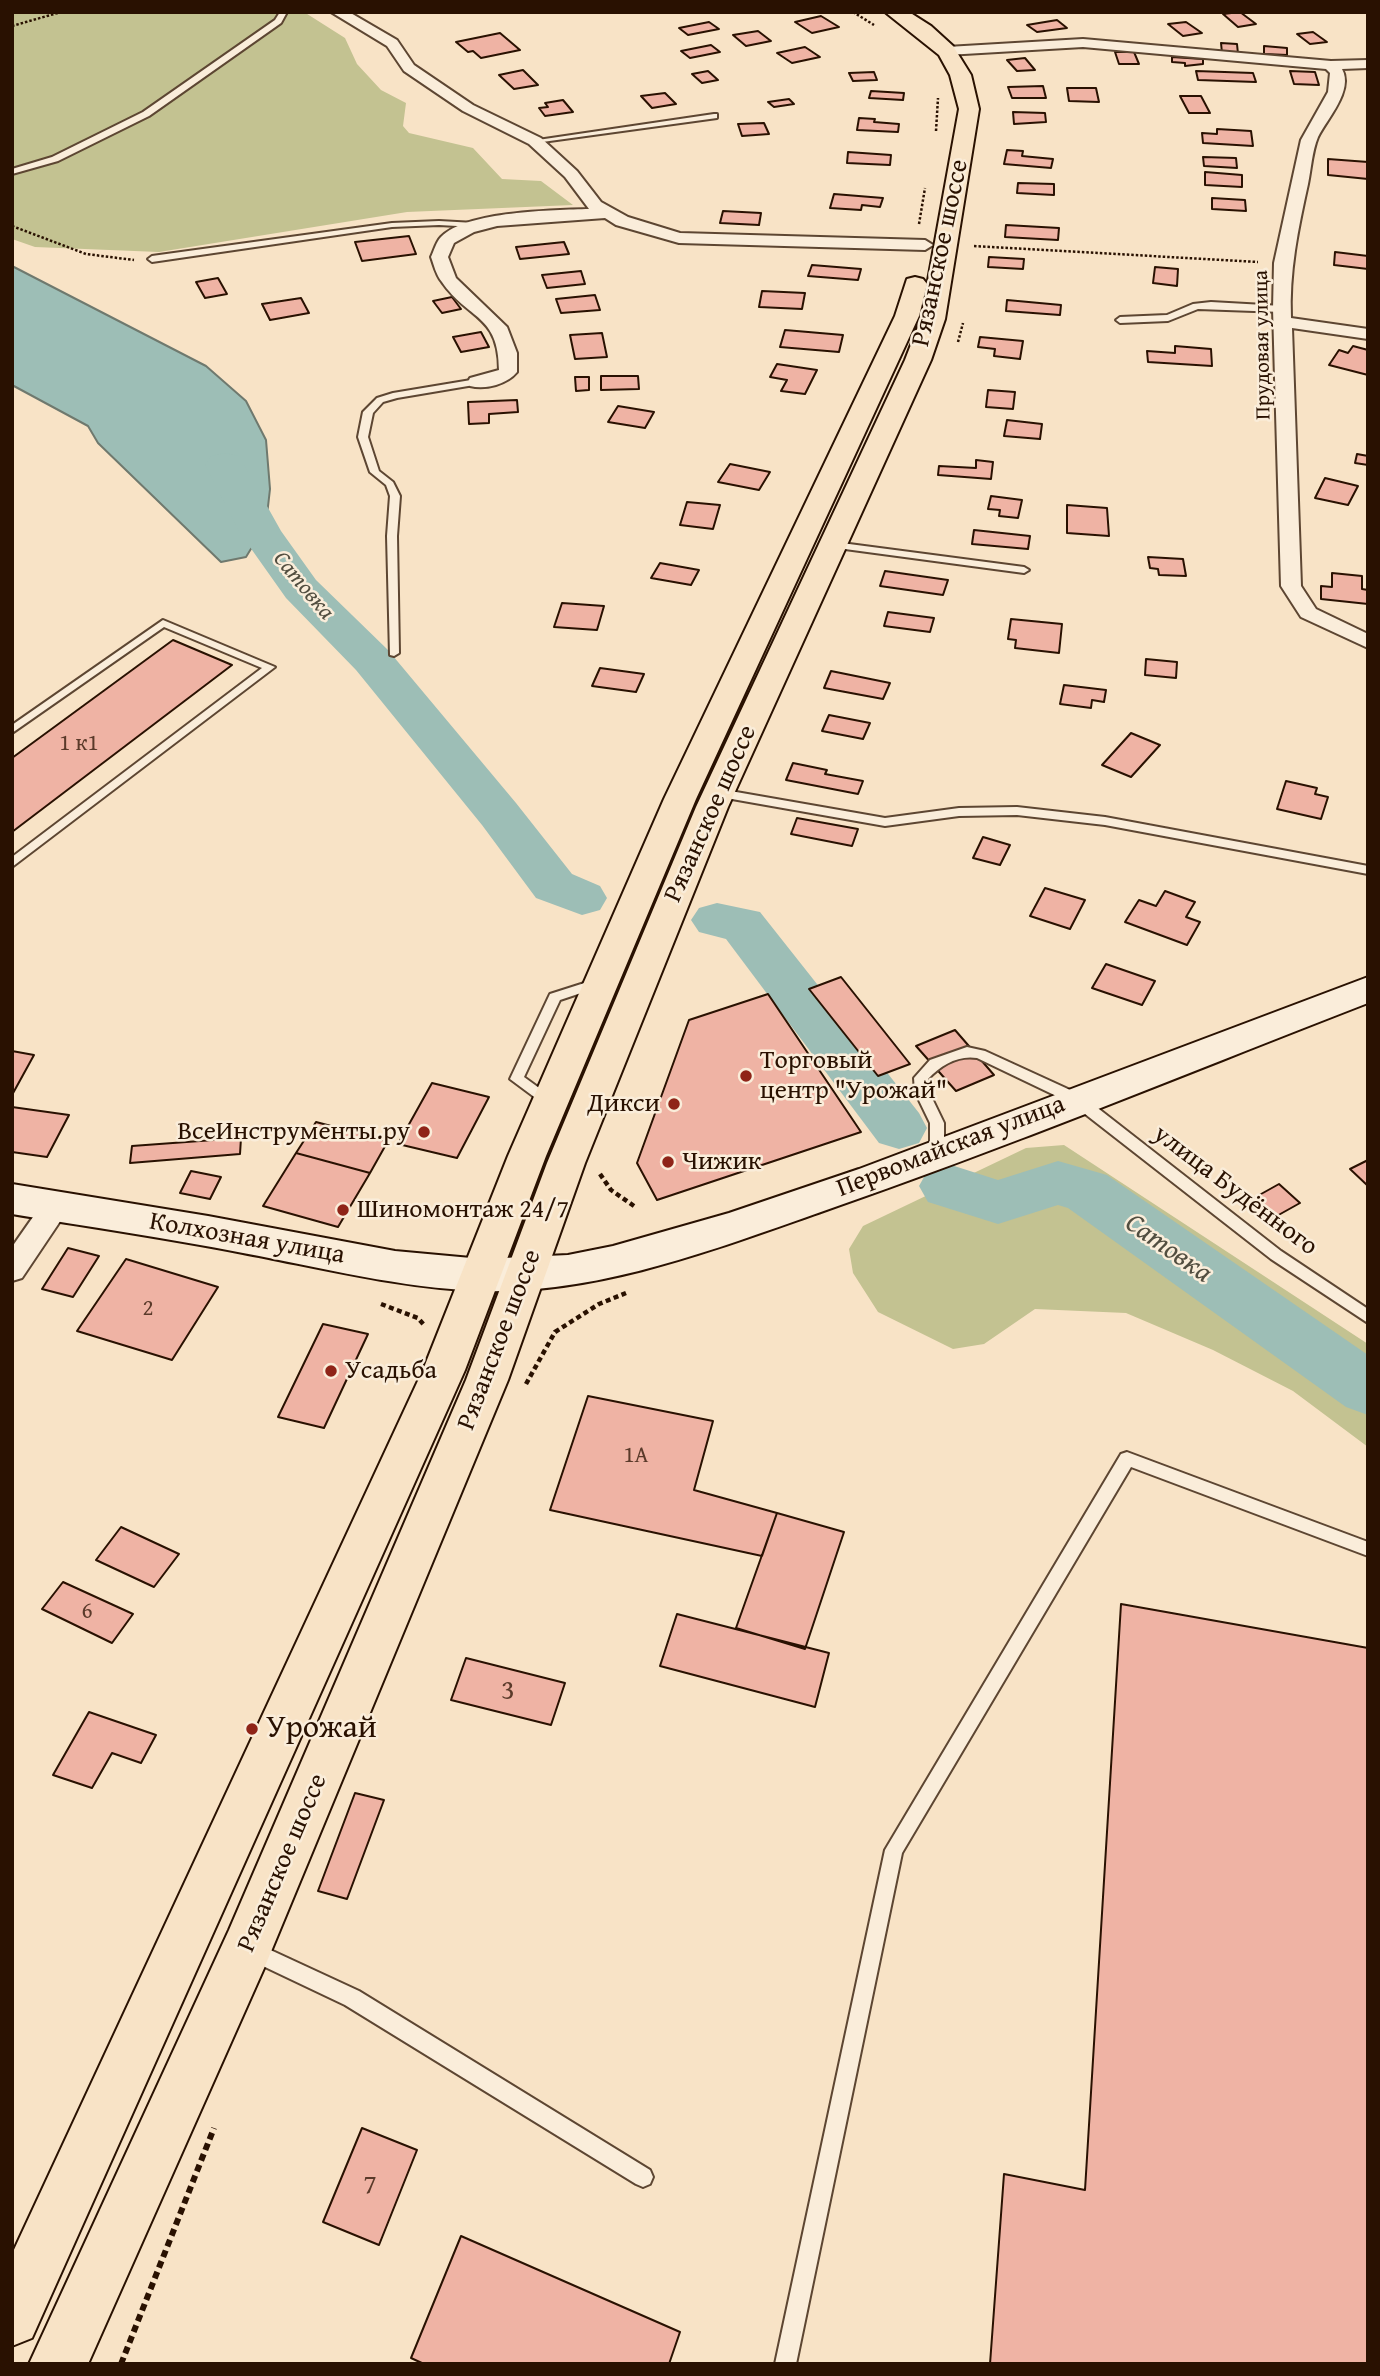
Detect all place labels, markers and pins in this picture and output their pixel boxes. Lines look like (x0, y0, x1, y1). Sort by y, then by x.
place label: Торговый центр "Урожай" (760, 1045, 947, 1106)
marker: Торговый центр "Урожай" (738, 1068, 754, 1084)
place label: Дикси (587, 1088, 660, 1120)
marker: Дикси (666, 1096, 682, 1112)
place label: ВсеИнструменты.ру (177, 1116, 410, 1148)
marker: ВсеИнструменты.ру (416, 1124, 432, 1140)
place label: Чижик (682, 1146, 761, 1178)
marker: Чижик (660, 1154, 676, 1170)
place label: Шиномонтаж 24/7 (357, 1194, 569, 1226)
marker: Шиномонтаж 24/7 (335, 1202, 351, 1218)
place label: Усадьба (345, 1355, 437, 1387)
marker: Усадьба (323, 1363, 339, 1379)
place label: Урожай (266, 1710, 377, 1748)
marker: Урожай (244, 1721, 260, 1737)

